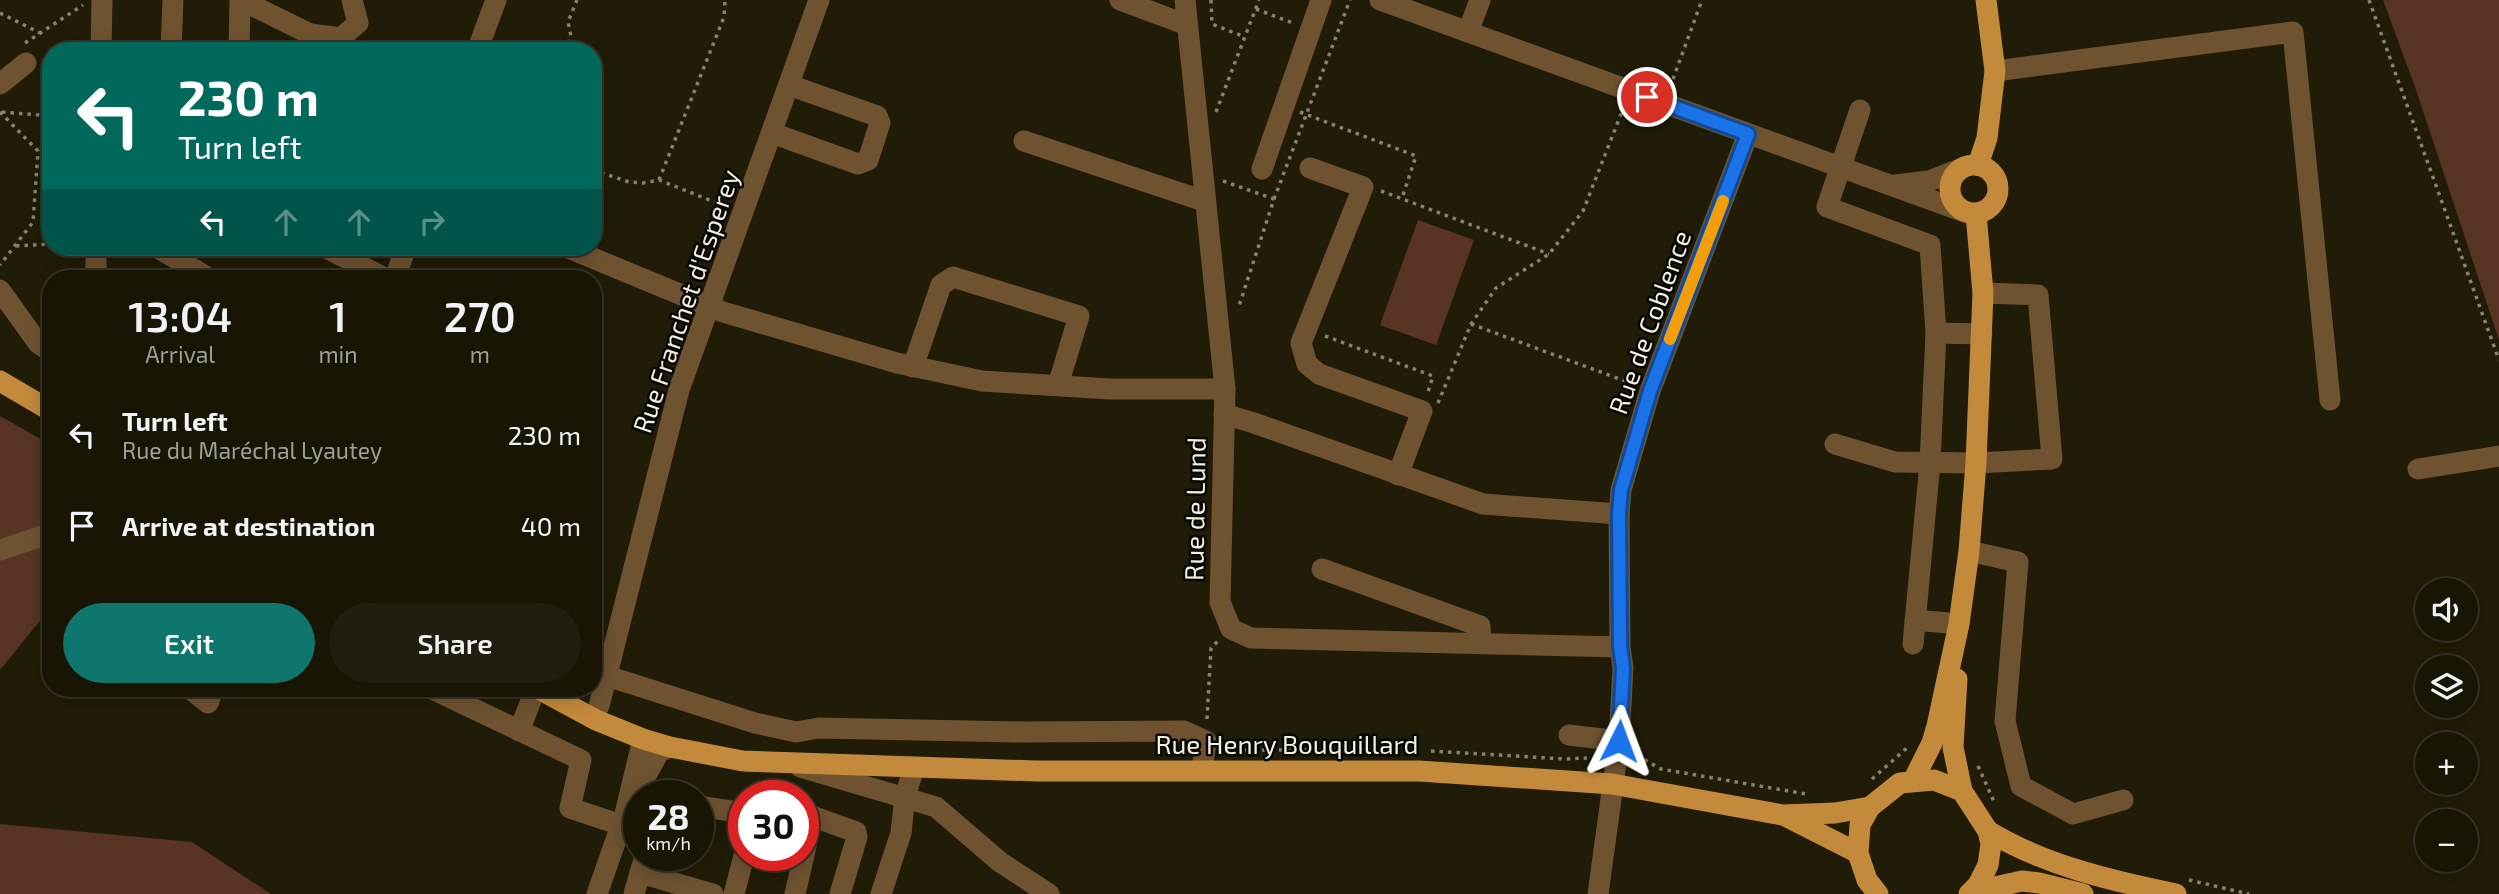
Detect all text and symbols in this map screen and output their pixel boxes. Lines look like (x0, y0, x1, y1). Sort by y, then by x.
text: 230 m (178, 67, 319, 126)
pin (1617, 67, 1677, 127)
icon: left (63, 70, 154, 161)
icon: arrive (1628, 78, 1666, 116)
text: Turn left (178, 127, 302, 165)
street label: Rue Franchet d'Esperey (625, 165, 745, 437)
icon: left (194, 203, 232, 241)
icon: ahead (267, 203, 305, 241)
icon: ahead (340, 203, 378, 241)
icon: right (413, 203, 451, 241)
street label: Rue de Coblence (1601, 226, 1697, 418)
text: 13:04 (128, 290, 232, 340)
text: 1 (329, 290, 347, 340)
text: 270 (444, 290, 516, 340)
text: Arrival (145, 340, 215, 368)
text: min (318, 340, 358, 368)
text: m (470, 340, 490, 368)
text: Turn left (122, 405, 228, 436)
icon: left (63, 416, 101, 454)
text: 230 m (508, 419, 581, 450)
text: Rue du Maréchal Lyautey (122, 436, 382, 464)
street label: Rue de Lund (1177, 437, 1211, 581)
icon: arrive (63, 507, 101, 545)
text: Arrive at destination (122, 510, 375, 541)
text: 40 m (521, 510, 581, 541)
map controls (2415, 578, 2478, 872)
button: sound (2415, 578, 2478, 641)
button: Exit (63, 603, 315, 683)
button: Share (329, 603, 581, 683)
button: layers (2415, 655, 2478, 718)
position arrow (1582, 704, 1656, 778)
street label: Rue Henry Bouquillard (1155, 728, 1419, 759)
button: + (2415, 732, 2478, 795)
speed limit sign: 30 (728, 780, 819, 871)
text: 28 (647, 795, 690, 837)
button: − (2415, 809, 2478, 872)
text: km/h (646, 832, 691, 854)

